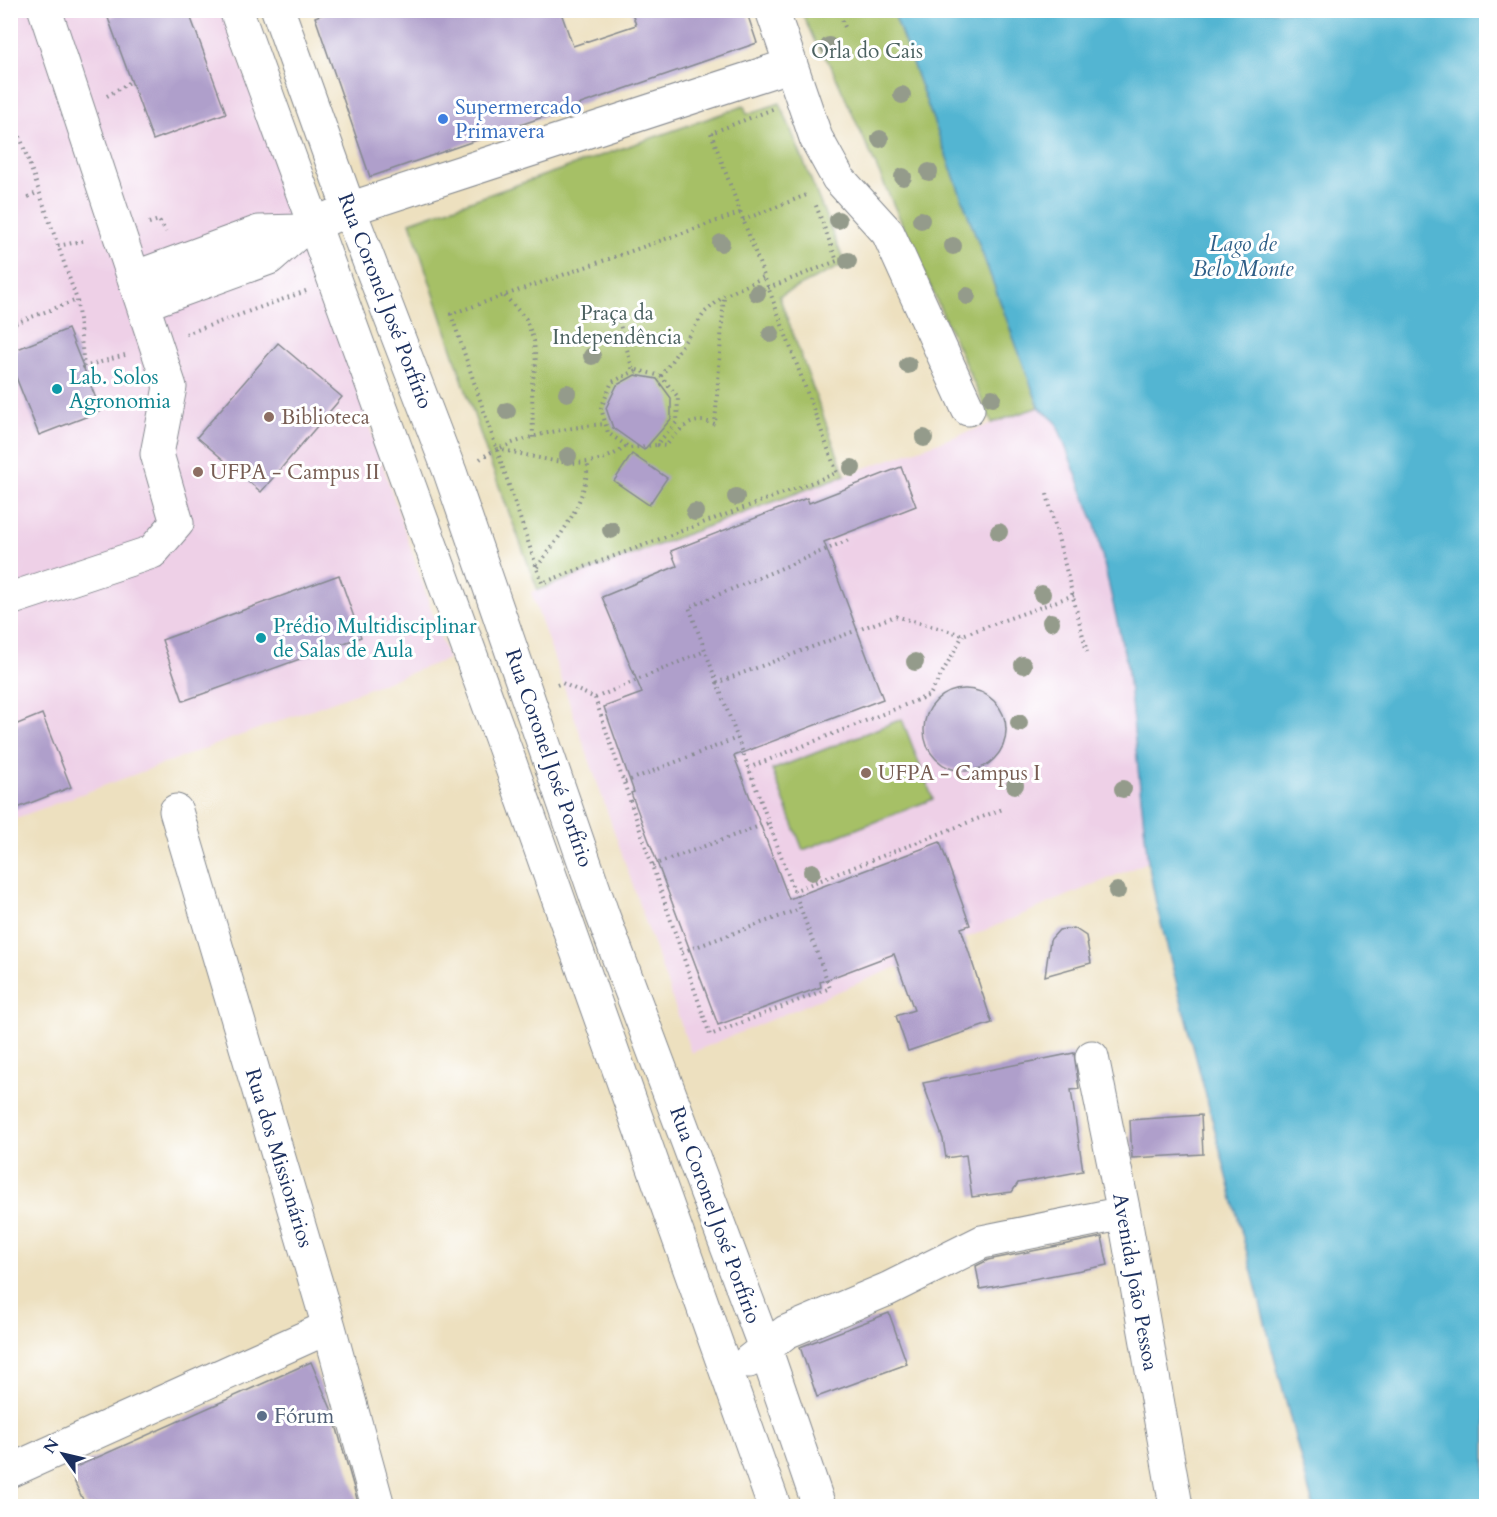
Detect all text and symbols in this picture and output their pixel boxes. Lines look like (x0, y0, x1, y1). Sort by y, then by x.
park label: Orla do Cais (811, 37, 923, 66)
place label: Supermercado Primavera (455, 93, 582, 146)
marker: Supermercado Primavera (436, 112, 450, 126)
street label: Rua Coronel José Porfírio (330, 189, 440, 413)
water label: Lago de Belo Monte (1193, 229, 1294, 284)
park label: Praça da Independência (552, 299, 682, 352)
place label: Lab. Solos Agronomia (69, 363, 171, 416)
marker: Lab. Solos Agronomia (50, 382, 64, 396)
place label: Biblioteca (281, 403, 370, 432)
marker: Biblioteca (262, 410, 276, 424)
place label: UFPA - Campus II (210, 458, 380, 487)
marker: UFPA - Campus II (191, 465, 205, 479)
place label: Prédio Multidisciplinar de Salas de Aula (273, 612, 477, 665)
marker: Prédio Multidisciplinar de Salas de Aula (254, 631, 268, 645)
street label: Rua Coronel José Porfírio (498, 645, 600, 871)
place label: UFPA - Campus I (878, 759, 1041, 788)
marker: UFPA - Campus I (859, 766, 873, 780)
street label: Rua dos Missionários (238, 1065, 320, 1251)
street label: Rua Coronel José Porfírio (662, 1102, 768, 1328)
street label: Avenida João Pessoa (1105, 1191, 1165, 1373)
place label: Fórum (274, 1402, 335, 1431)
marker: Fórum (255, 1409, 269, 1423)
north arrow (33, 1424, 93, 1484)
text: N (38, 1434, 64, 1458)

